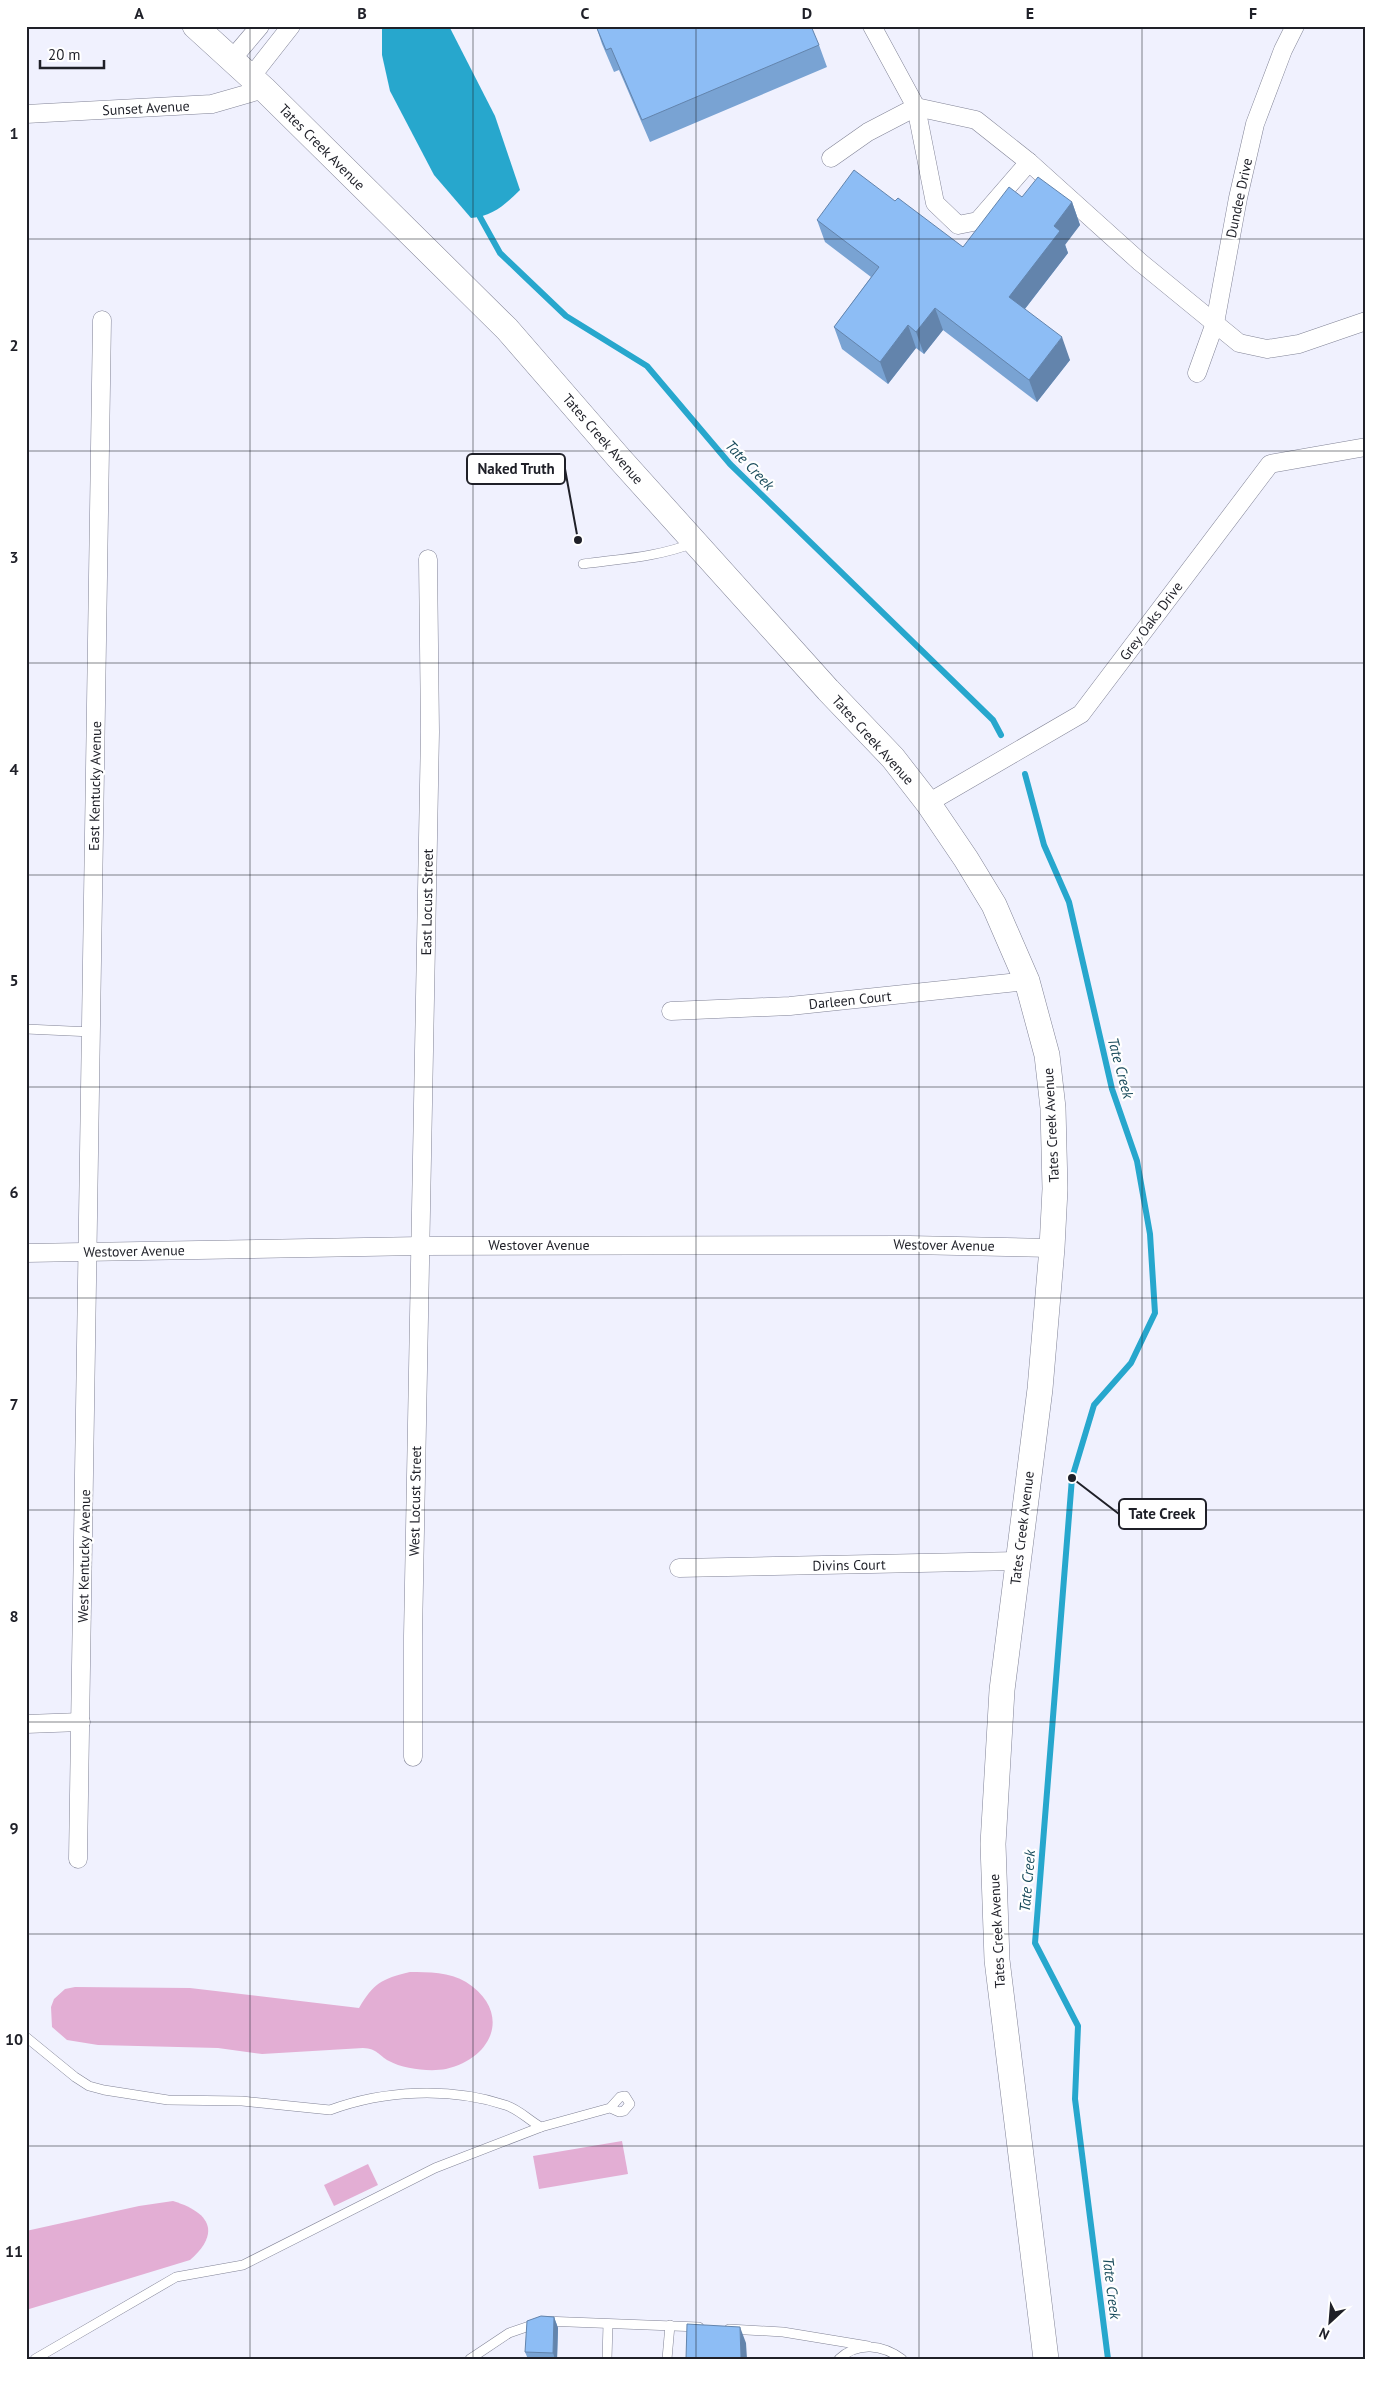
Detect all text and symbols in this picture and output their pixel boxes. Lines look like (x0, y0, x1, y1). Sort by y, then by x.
text: A (134, 3, 144, 23)
text: B (357, 3, 367, 23)
text: C (581, 3, 590, 23)
text: D (802, 3, 812, 23)
text: E (1026, 3, 1034, 23)
text: F (1249, 3, 1257, 23)
scale bar (40, 38, 104, 70)
text: 20 m (48, 45, 81, 64)
street label: Sunset Avenue (102, 97, 190, 119)
street label: Tates Creek Avenue (275, 100, 369, 194)
text: 1 (9, 123, 19, 143)
street label: Dundee Drive (1222, 156, 1256, 240)
text: 2 (9, 335, 19, 355)
street label: Tates Creek Avenue (559, 390, 647, 488)
water label: Tate Creek (721, 436, 779, 495)
callout: Naked Truth (467, 454, 565, 484)
text: Naked Truth (477, 459, 555, 478)
text: 3 (9, 547, 19, 567)
street label: Grey Oaks Drive (1115, 578, 1187, 664)
street label: Tates Creek Avenue (828, 691, 918, 789)
street label: East Kentucky Avenue (85, 721, 105, 851)
text: 4 (9, 759, 19, 779)
street label: East Locust Street (417, 848, 437, 956)
text: 5 (9, 970, 19, 990)
street label: Darleen Court (808, 987, 892, 1013)
water label: Tate Creek (1104, 1035, 1139, 1102)
street label: Tates Creek Avenue (1039, 1067, 1063, 1183)
text: 6 (9, 1182, 19, 1202)
street label: Westover Avenue (893, 1235, 995, 1255)
street label: Westover Avenue (488, 1236, 590, 1254)
street label: Westover Avenue (83, 1241, 185, 1261)
text: 7 (9, 1394, 19, 1414)
street label: West Locust Street (405, 1445, 425, 1556)
street label: Tates Creek Avenue (1006, 1470, 1038, 1586)
street label: West Kentucky Avenue (74, 1489, 94, 1623)
callout: Tate Creek (1119, 1499, 1206, 1529)
text: Tate Creek (1129, 1504, 1196, 1523)
street label: Divins Court (812, 1555, 886, 1575)
text: 8 (9, 1606, 19, 1626)
text: 9 (9, 1818, 19, 1838)
water label: Tate Creek (1015, 1848, 1039, 1913)
street label: Tates Creek Avenue (985, 1873, 1009, 1989)
text: 10 (5, 2029, 23, 2049)
text: 11 (5, 2241, 23, 2261)
water label: Tate Creek (1099, 2256, 1125, 2321)
north arrow (1304, 2298, 1354, 2348)
text: N (1316, 2324, 1332, 2344)

